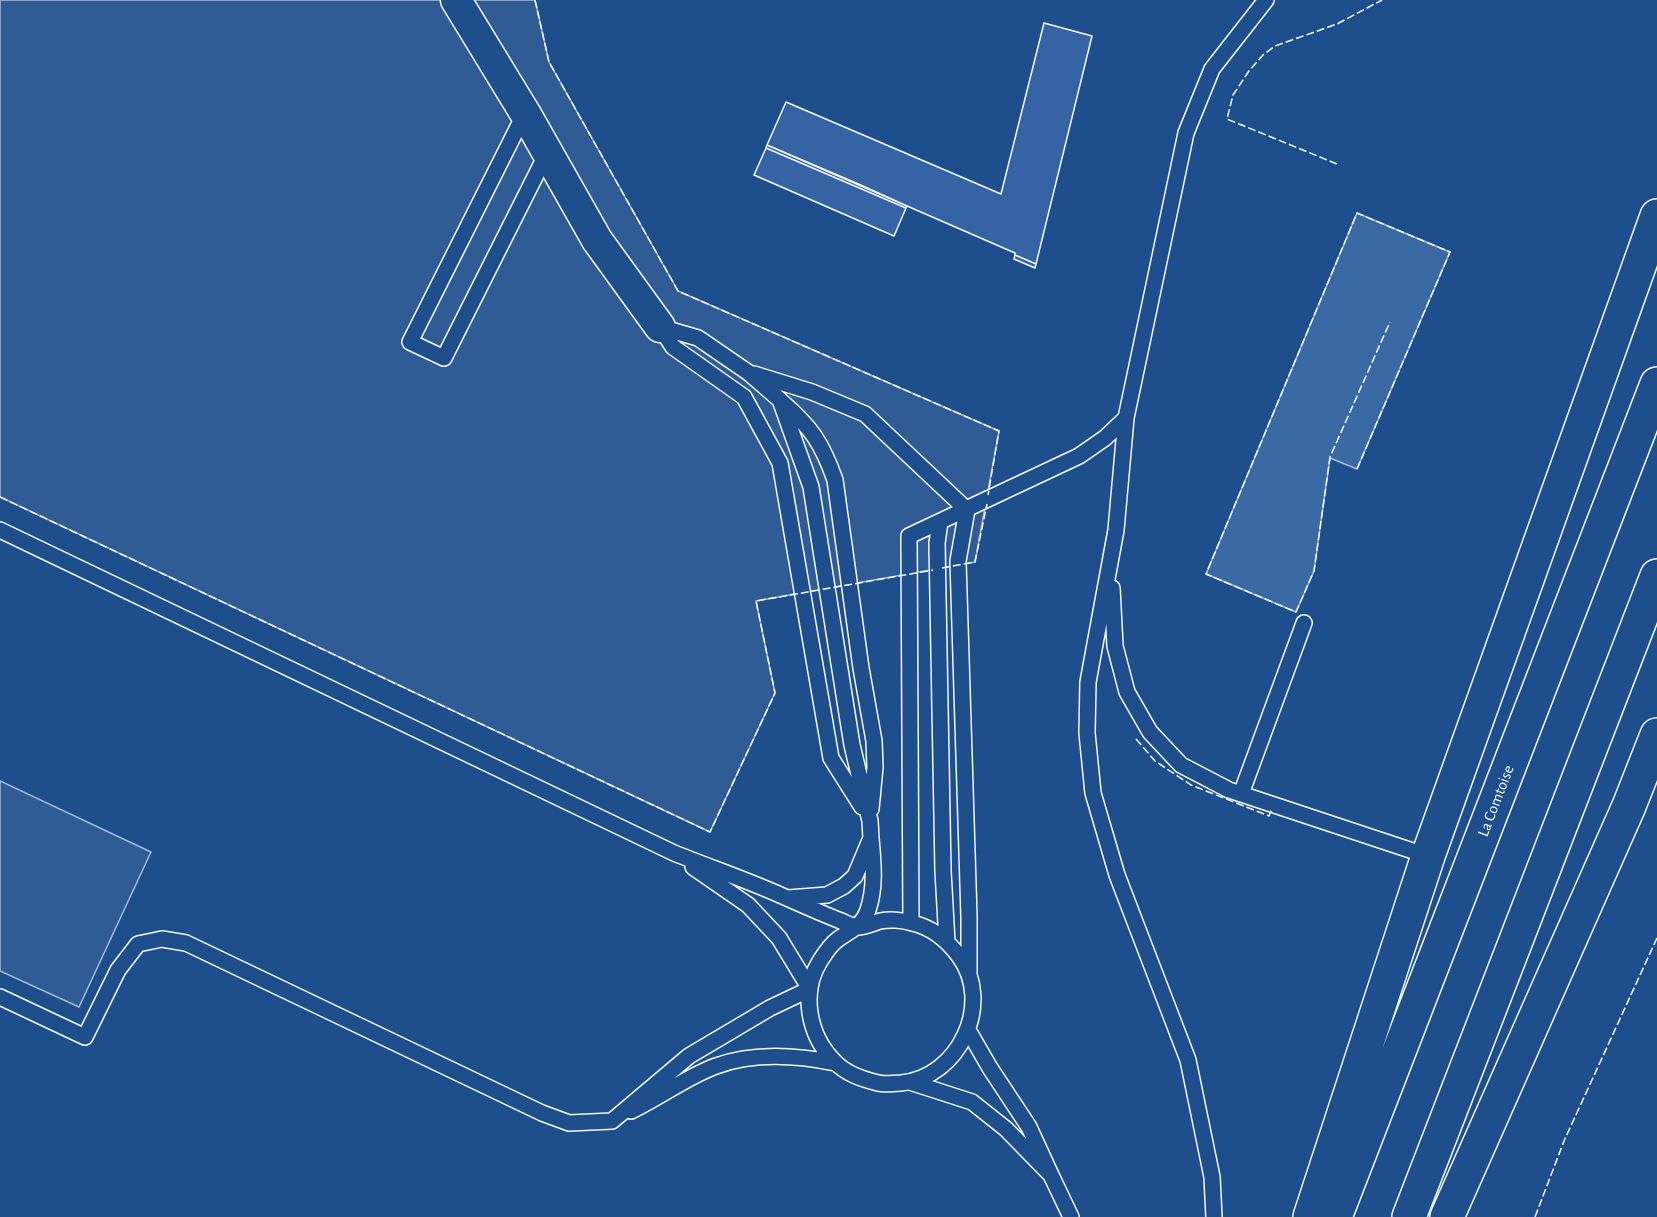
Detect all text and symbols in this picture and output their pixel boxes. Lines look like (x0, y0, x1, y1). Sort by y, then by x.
street label: La Comtoise (1474, 763, 1518, 839)

